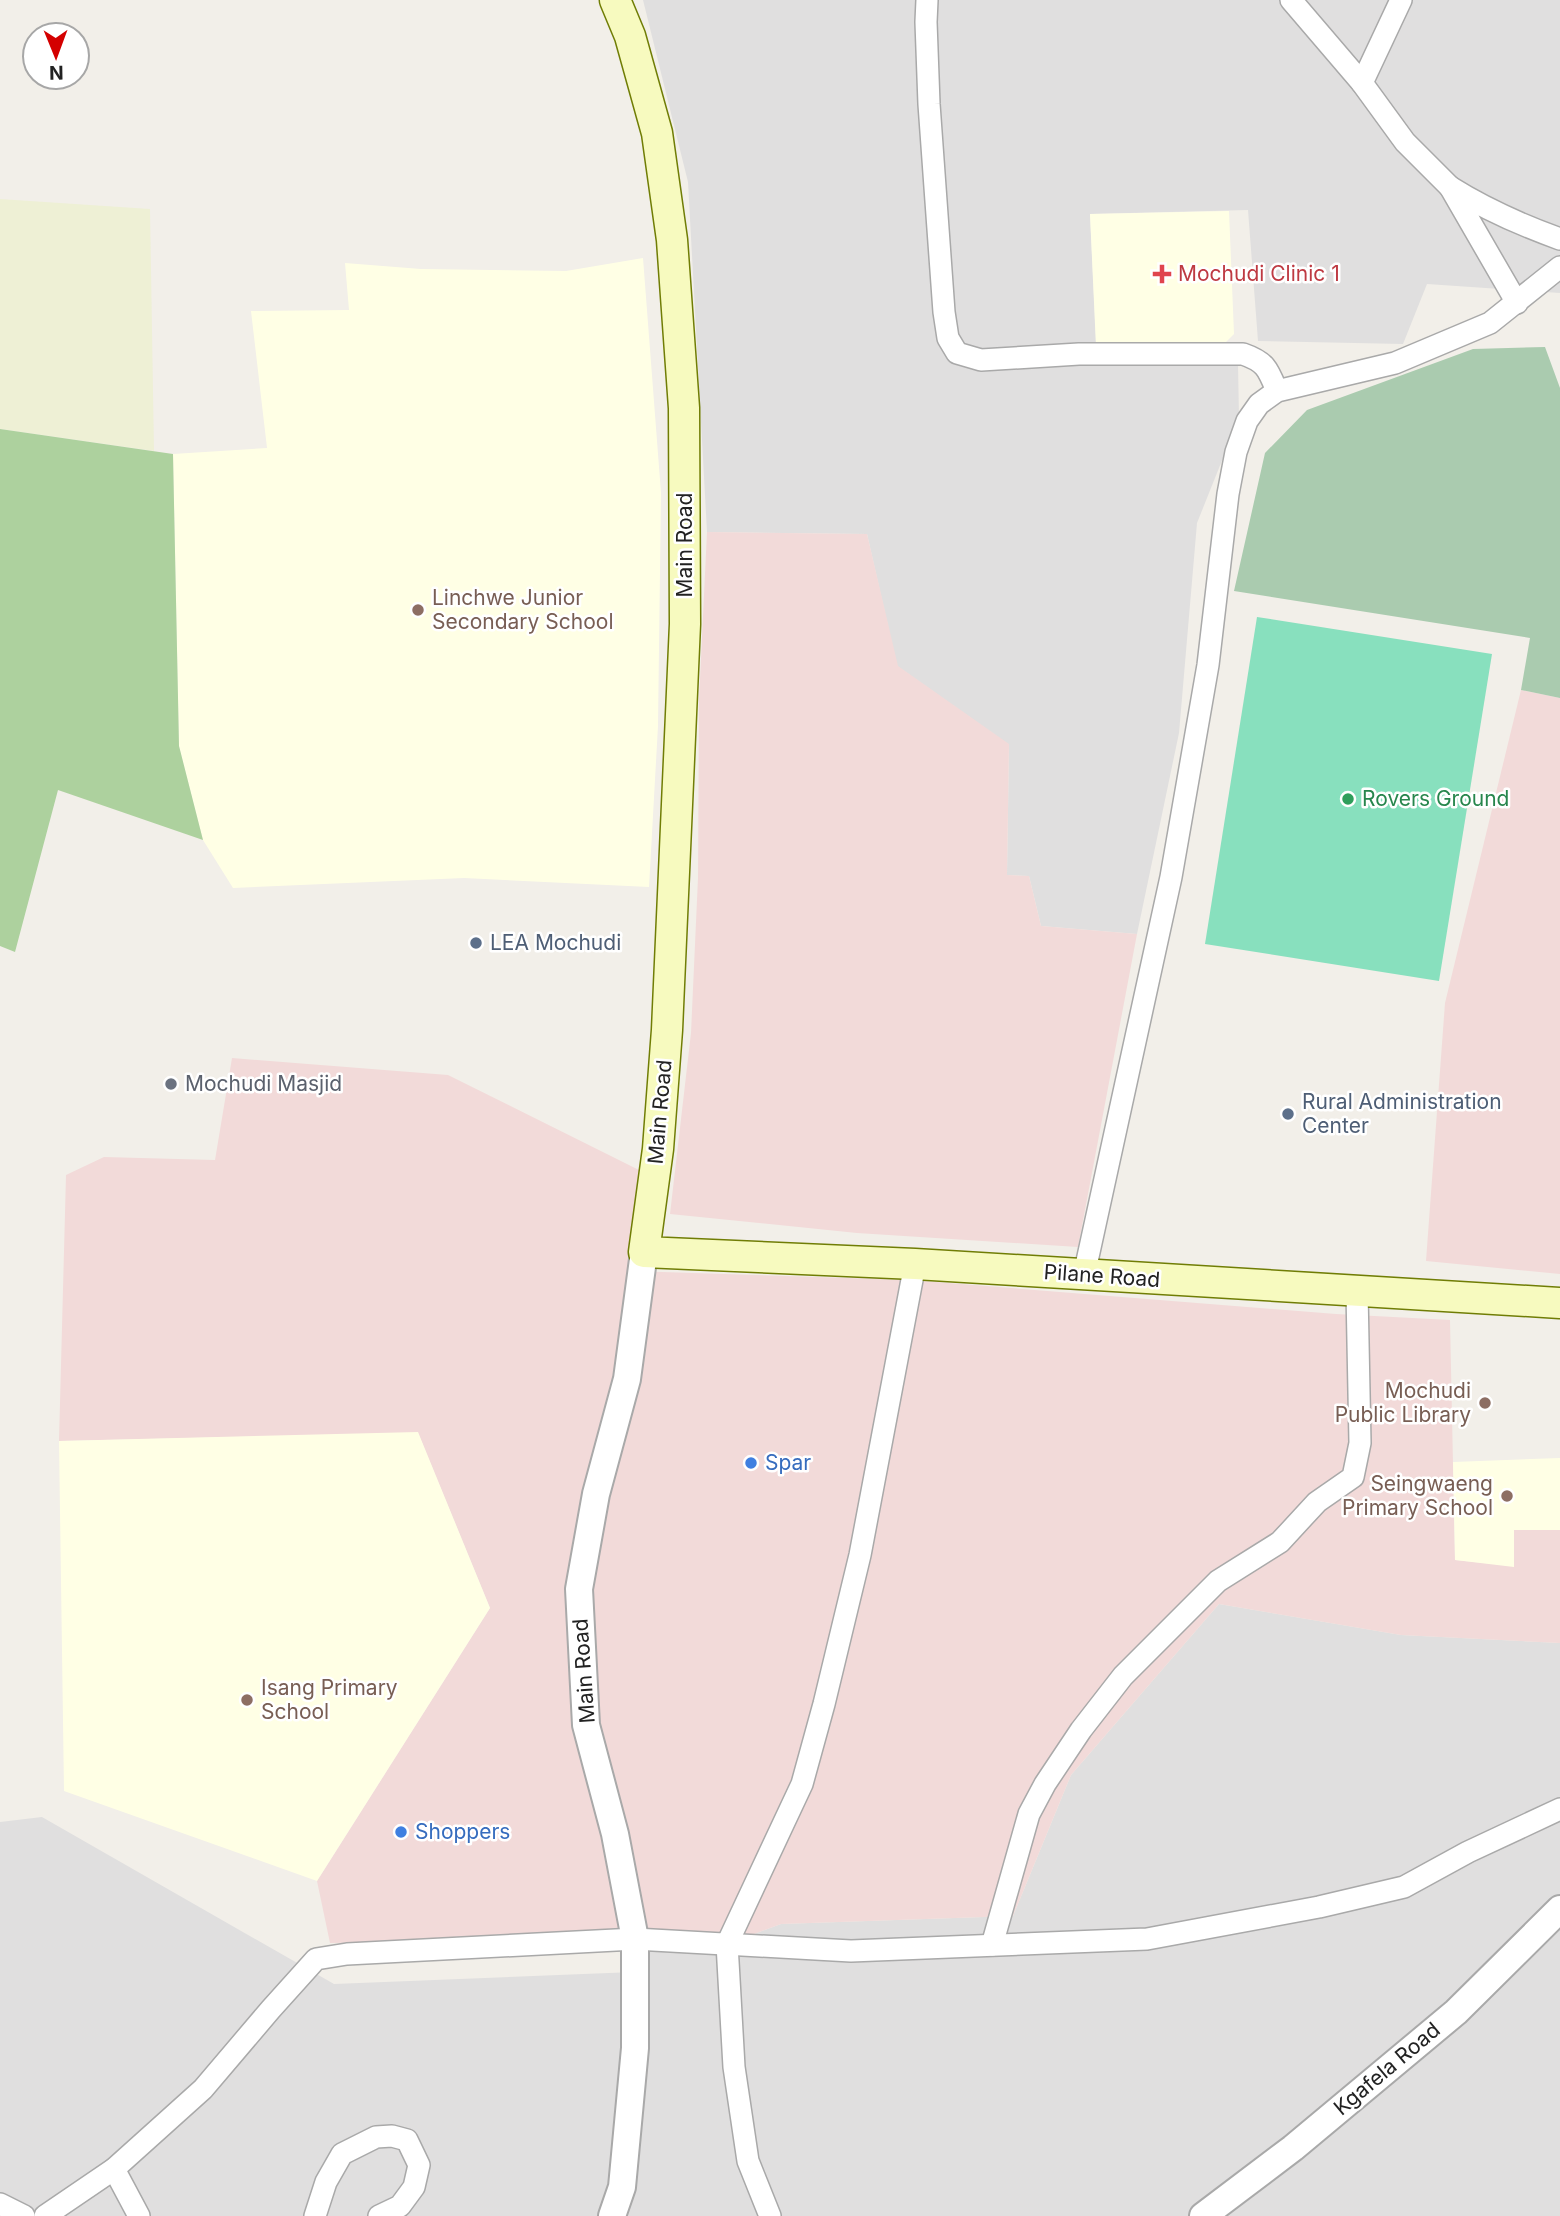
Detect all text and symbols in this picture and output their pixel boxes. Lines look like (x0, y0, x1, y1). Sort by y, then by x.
north arrow (21, 21, 91, 91)
text: N (49, 61, 64, 84)
place label: Mochudi Clinic 1 (1178, 261, 1340, 286)
marker: Mochudi Clinic 1 (1152, 264, 1172, 284)
street label: Main Road (672, 493, 697, 597)
place label: Linchwe Junior Secondary School (432, 585, 613, 634)
marker: Linchwe Junior Secondary School (410, 602, 426, 618)
place label: Rovers Ground (1362, 786, 1509, 811)
marker: Rovers Ground (1340, 791, 1356, 807)
place label: LEA Mochudi (490, 930, 621, 955)
marker: LEA Mochudi (468, 935, 484, 951)
street label: Main Road (642, 1059, 677, 1165)
place label: Mochudi Masjid (185, 1071, 342, 1096)
marker: Mochudi Masjid (163, 1076, 179, 1092)
place label: Rural Administration Center (1302, 1089, 1502, 1138)
marker: Rural Administration Center (1280, 1106, 1296, 1122)
street label: Pilane Road (1043, 1259, 1161, 1292)
place label: Mochudi Public Library (1335, 1378, 1471, 1427)
marker: Mochudi Public Library (1477, 1395, 1493, 1411)
place label: Spar (765, 1450, 811, 1475)
marker: Spar (743, 1455, 759, 1471)
place label: Seingwaeng Primary School (1342, 1471, 1493, 1520)
marker: Seingwaeng Primary School (1499, 1488, 1515, 1504)
street label: Main Road (567, 1618, 600, 1724)
place label: Isang Primary School (261, 1675, 398, 1724)
marker: Isang Primary School (239, 1692, 255, 1708)
place label: Shoppers (415, 1819, 510, 1844)
marker: Shoppers (393, 1824, 409, 1840)
street label: Kgafela Road (1329, 2017, 1445, 2120)

